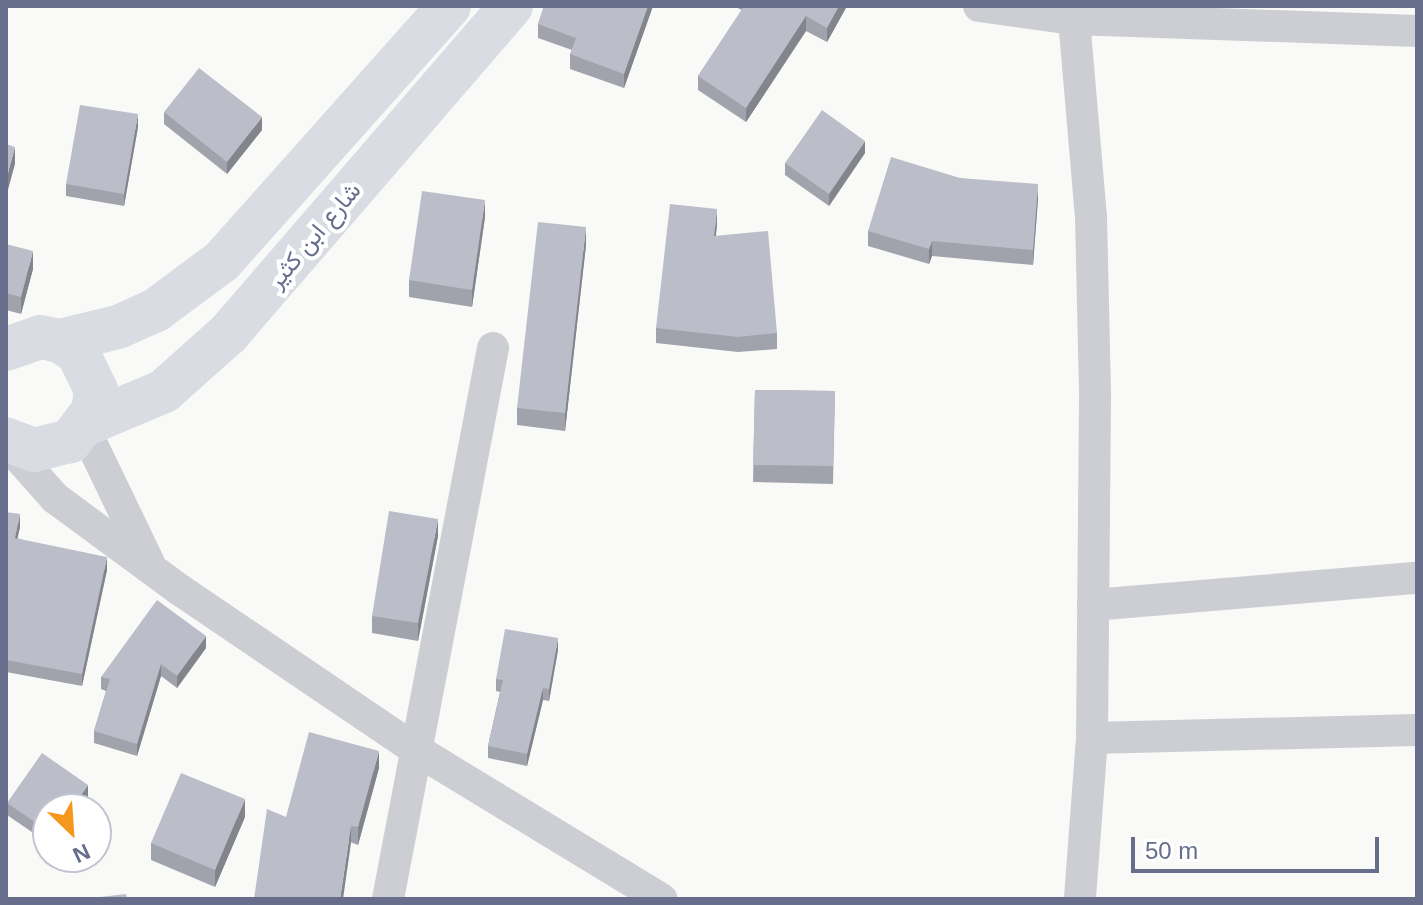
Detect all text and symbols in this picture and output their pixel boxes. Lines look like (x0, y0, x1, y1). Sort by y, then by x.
street label: شارع ابن كثير (261, 176, 367, 294)
north arrow (32, 793, 112, 873)
scale bar (1135, 821, 1383, 871)
text: 50 m (1145, 837, 1198, 864)
text: N (69, 839, 94, 868)

